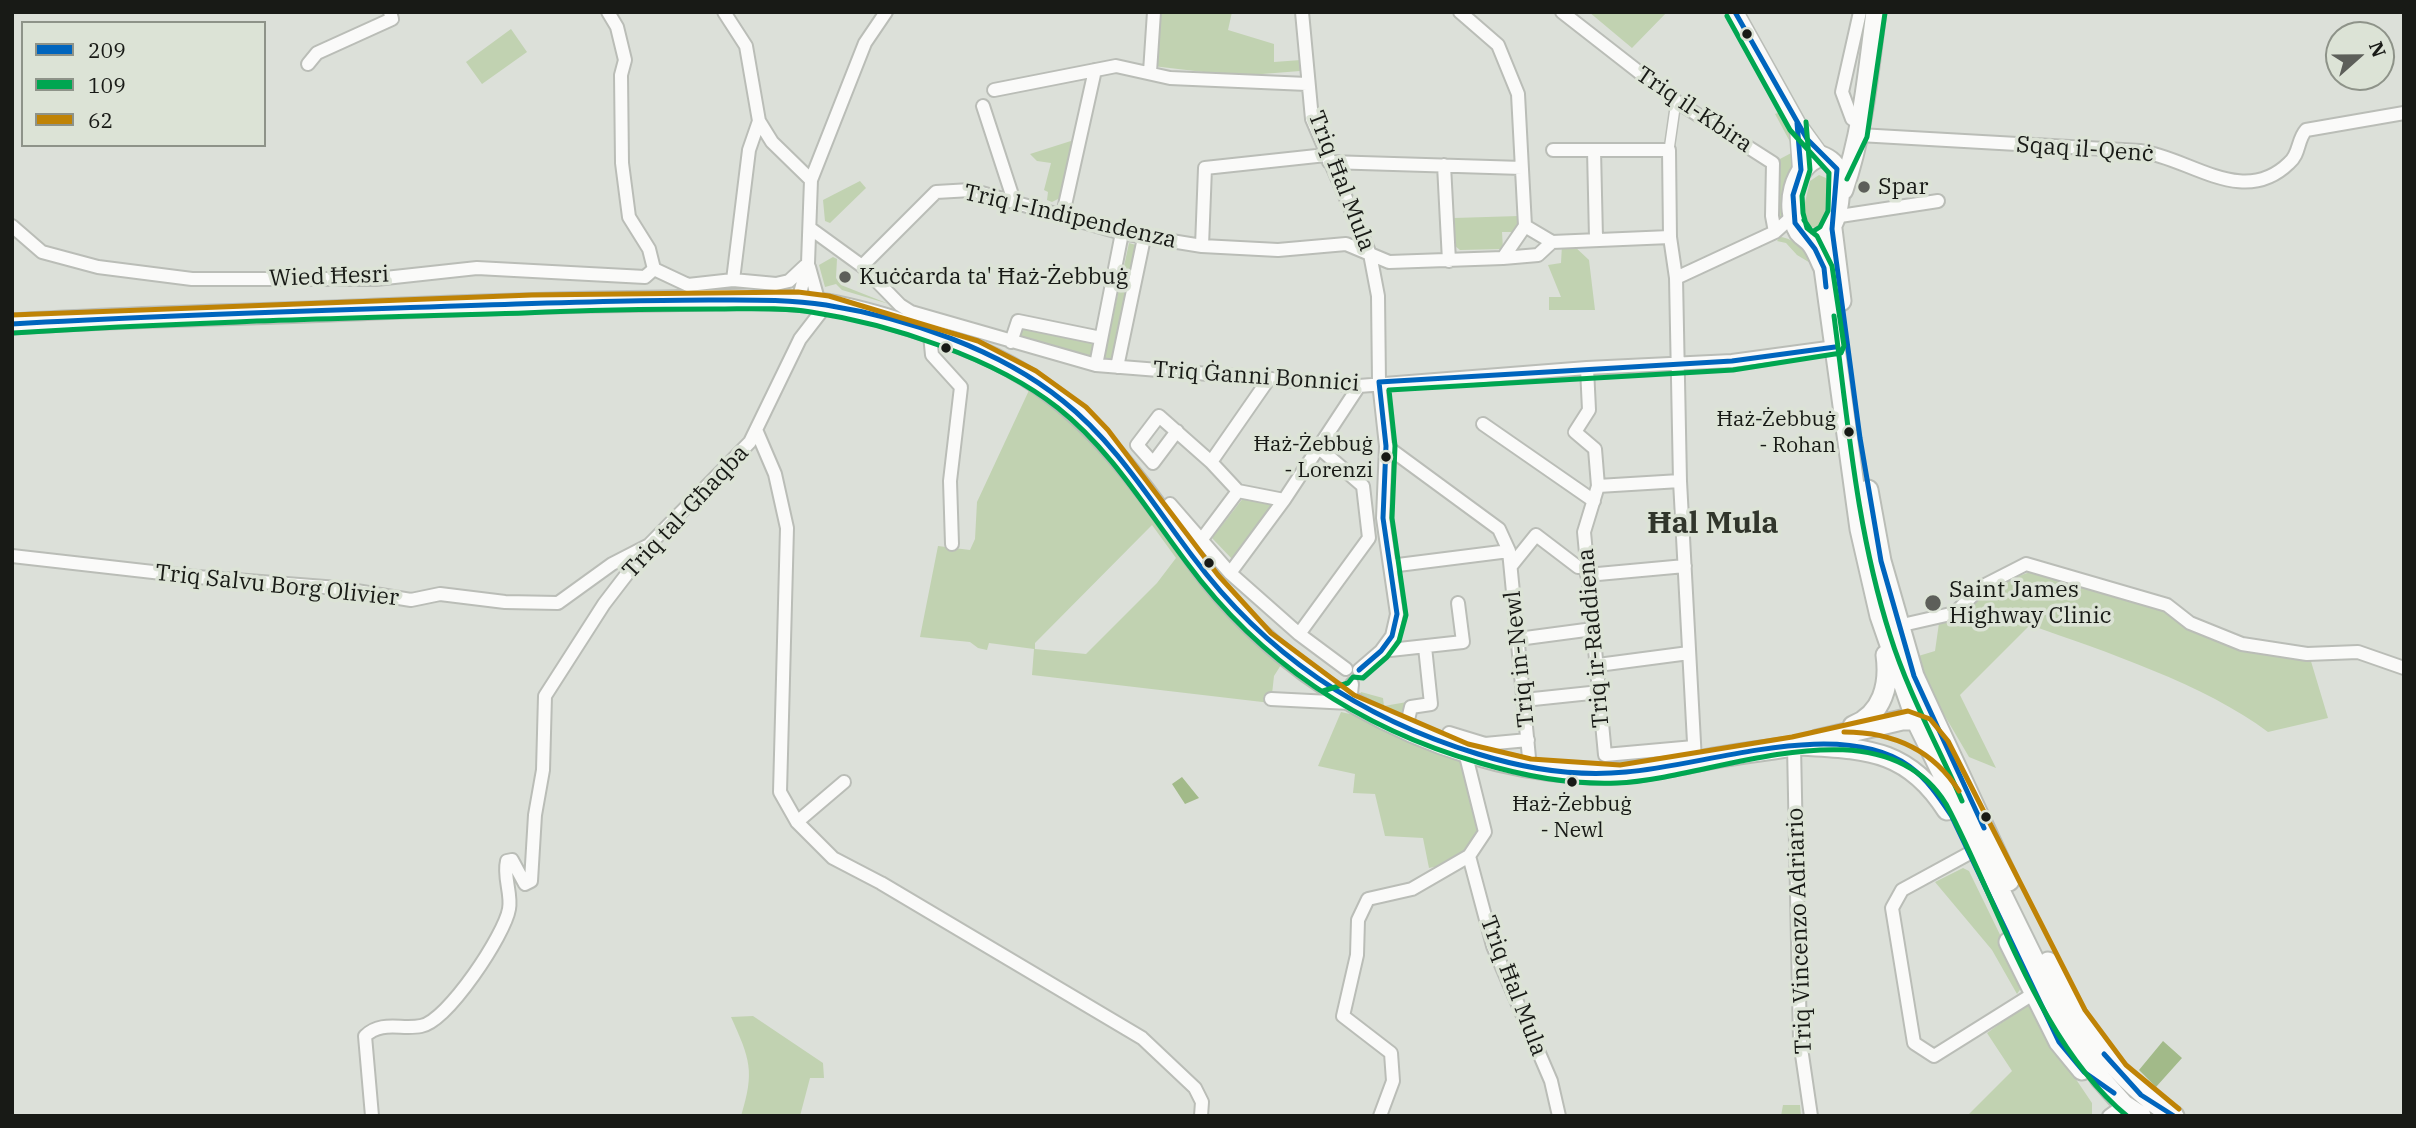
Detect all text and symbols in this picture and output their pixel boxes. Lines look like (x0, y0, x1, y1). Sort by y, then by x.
legend (21, 21, 266, 147)
north arrow (2325, 21, 2395, 91)
unlabelled marker (1740, 27, 1754, 41)
text: 209 (88, 36, 126, 64)
text: N (2364, 38, 2392, 61)
street label: Triq il-Kbira (1631, 61, 1757, 159)
text: 109 (88, 71, 126, 99)
text: 62 (88, 106, 113, 134)
street label: Triq Ħal Mula (1302, 107, 1380, 255)
street label: Sqaq il-Qenċ (2015, 131, 2155, 169)
place label: Spar (1878, 173, 1928, 201)
street label: Triq l-Indipendenza (961, 179, 1179, 255)
marker: Spar (1856, 179, 1872, 195)
street label: Wied Ħesri (268, 261, 390, 293)
place label: Kuċċarda ta' Ħaż-Żebbuġ (859, 263, 1128, 291)
marker: Kuċċarda ta' Ħaż-Żebbuġ (837, 269, 853, 285)
unlabelled marker (939, 341, 953, 355)
street label: Triq Ġanni Bonnici (1152, 356, 1360, 398)
place label: Ħaż-Żebbuġ - Rohan (1716, 407, 1836, 457)
marker: Ħaż-Żebbuġ - Rohan (1842, 425, 1856, 439)
place label: Ħaż-Żebbuġ - Lorenzi (1253, 432, 1373, 482)
street label: Triq tal-Għaqba (617, 440, 755, 584)
marker: Ħaż-Żebbuġ - Lorenzi (1379, 450, 1393, 464)
district label: Ħal Mula (1647, 506, 1779, 542)
street label: Triq ir-Raddiena (1572, 547, 1616, 729)
unlabelled marker (1202, 556, 1216, 570)
street label: Triq Salvu Borg Olivier (154, 559, 400, 613)
place label: Saint James Highway Clinic (1949, 576, 2111, 630)
street label: Triq in-Newl (1499, 589, 1541, 729)
marker: Saint James Highway Clinic (1923, 593, 1943, 613)
marker: Ħaż-Żebbuġ - Newl (1565, 775, 1579, 789)
place label: Ħaż-Żebbuġ - Newl (1512, 792, 1632, 842)
street label: Triq Vincenzo Adriario (1782, 807, 1818, 1055)
unlabelled marker (1979, 810, 1993, 824)
street label: Triq Ħal Mula (1474, 912, 1552, 1060)

